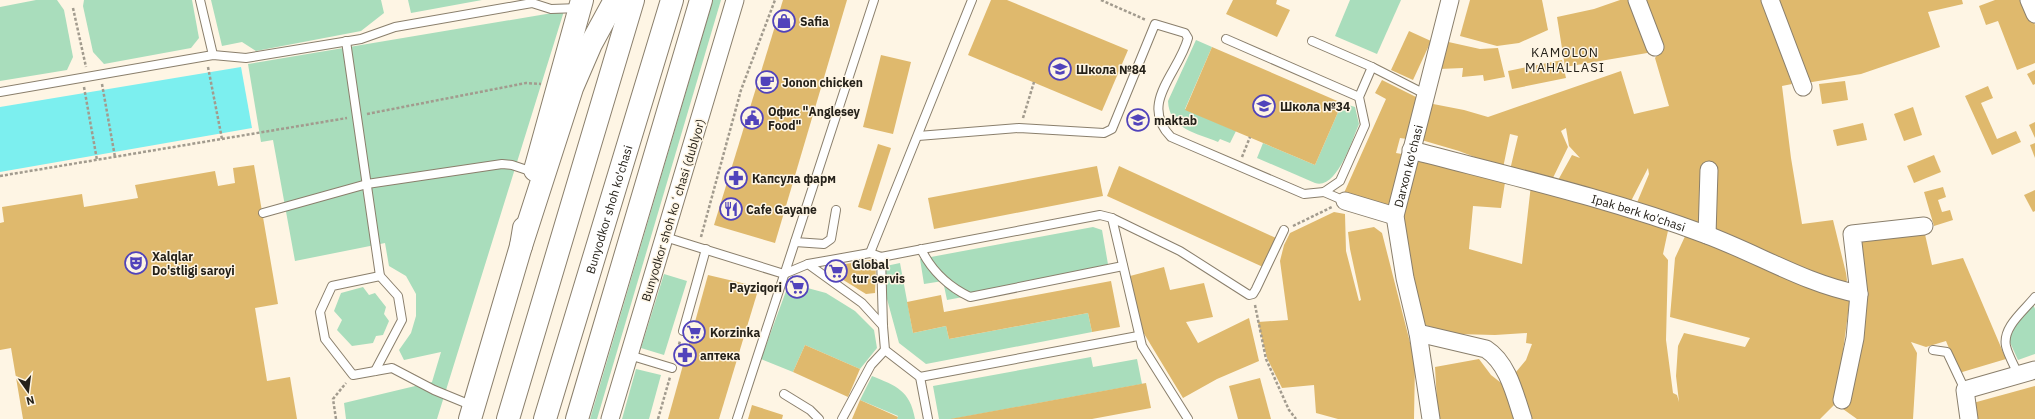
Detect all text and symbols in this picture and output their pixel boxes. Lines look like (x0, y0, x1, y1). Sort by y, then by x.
shop icon: Safia (771, 8, 797, 34)
place label: Safia (800, 14, 829, 29)
district label: KAMOLON MAHALLASI (1525, 44, 1605, 76)
school or university icon: Школа №84 (1047, 56, 1073, 82)
place label: Школа №84 (1076, 62, 1146, 77)
cafe icon: Jonon chicken (754, 69, 780, 95)
place label: Jonon chicken (782, 75, 863, 90)
school or university icon: Школа №34 (1251, 93, 1277, 119)
place label: Школа №34 (1280, 99, 1350, 114)
place label: Офис "Anglesey Food" (768, 104, 861, 133)
public building icon: Офис "Anglesey Food" (739, 105, 765, 131)
school or university icon: maktab (1125, 107, 1151, 133)
place label: maktab (1154, 113, 1197, 128)
street label: Bunyodkor shoh koʻchasi (dublyor) (638, 117, 708, 303)
street label: Darxon ko'chasi (1390, 123, 1425, 209)
street label: Bunyodkor shoh ko'chasi (582, 143, 635, 276)
pharmacy icon: Капсула фарм (723, 165, 749, 191)
place label: Капсула фарм (752, 171, 836, 186)
street label: Ipak berk ko'chasi (1590, 190, 1688, 234)
restaurant icon: Cafe Gayane (718, 196, 744, 222)
place label: Cafe Gayane (746, 202, 817, 217)
place label: Xalqlar Do'stligi saroyi (152, 249, 235, 278)
theatre icon: Xalqlar Do'stligi saroyi (123, 250, 149, 276)
place label: Global tur servis (852, 257, 905, 286)
supermarket icon: Global tur servis (823, 258, 849, 284)
supermarket icon: Payziqori (784, 274, 810, 300)
place label: Payziqori (729, 280, 782, 295)
supermarket icon: Korzinka (681, 319, 707, 345)
place label: Korzinka (710, 325, 760, 340)
pharmacy icon: аптека (672, 342, 698, 368)
place label: аптека (700, 348, 741, 363)
north arrow (8, 371, 48, 411)
text: N (25, 393, 36, 408)

